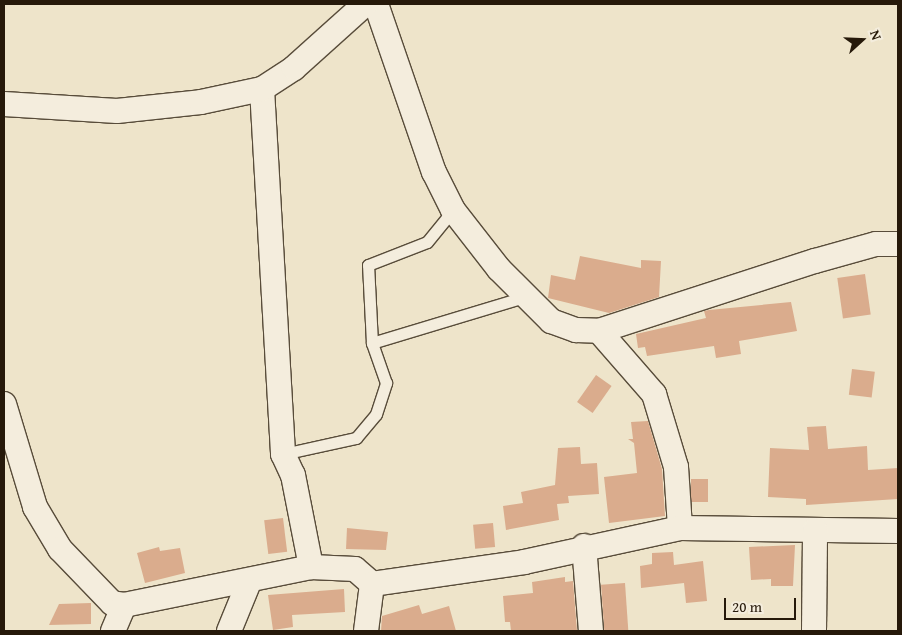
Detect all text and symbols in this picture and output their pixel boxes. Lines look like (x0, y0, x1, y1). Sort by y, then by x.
north arrow (837, 15, 887, 65)
text: N (865, 27, 887, 43)
scale bar (727, 588, 800, 620)
text: 20 m (732, 596, 762, 617)

